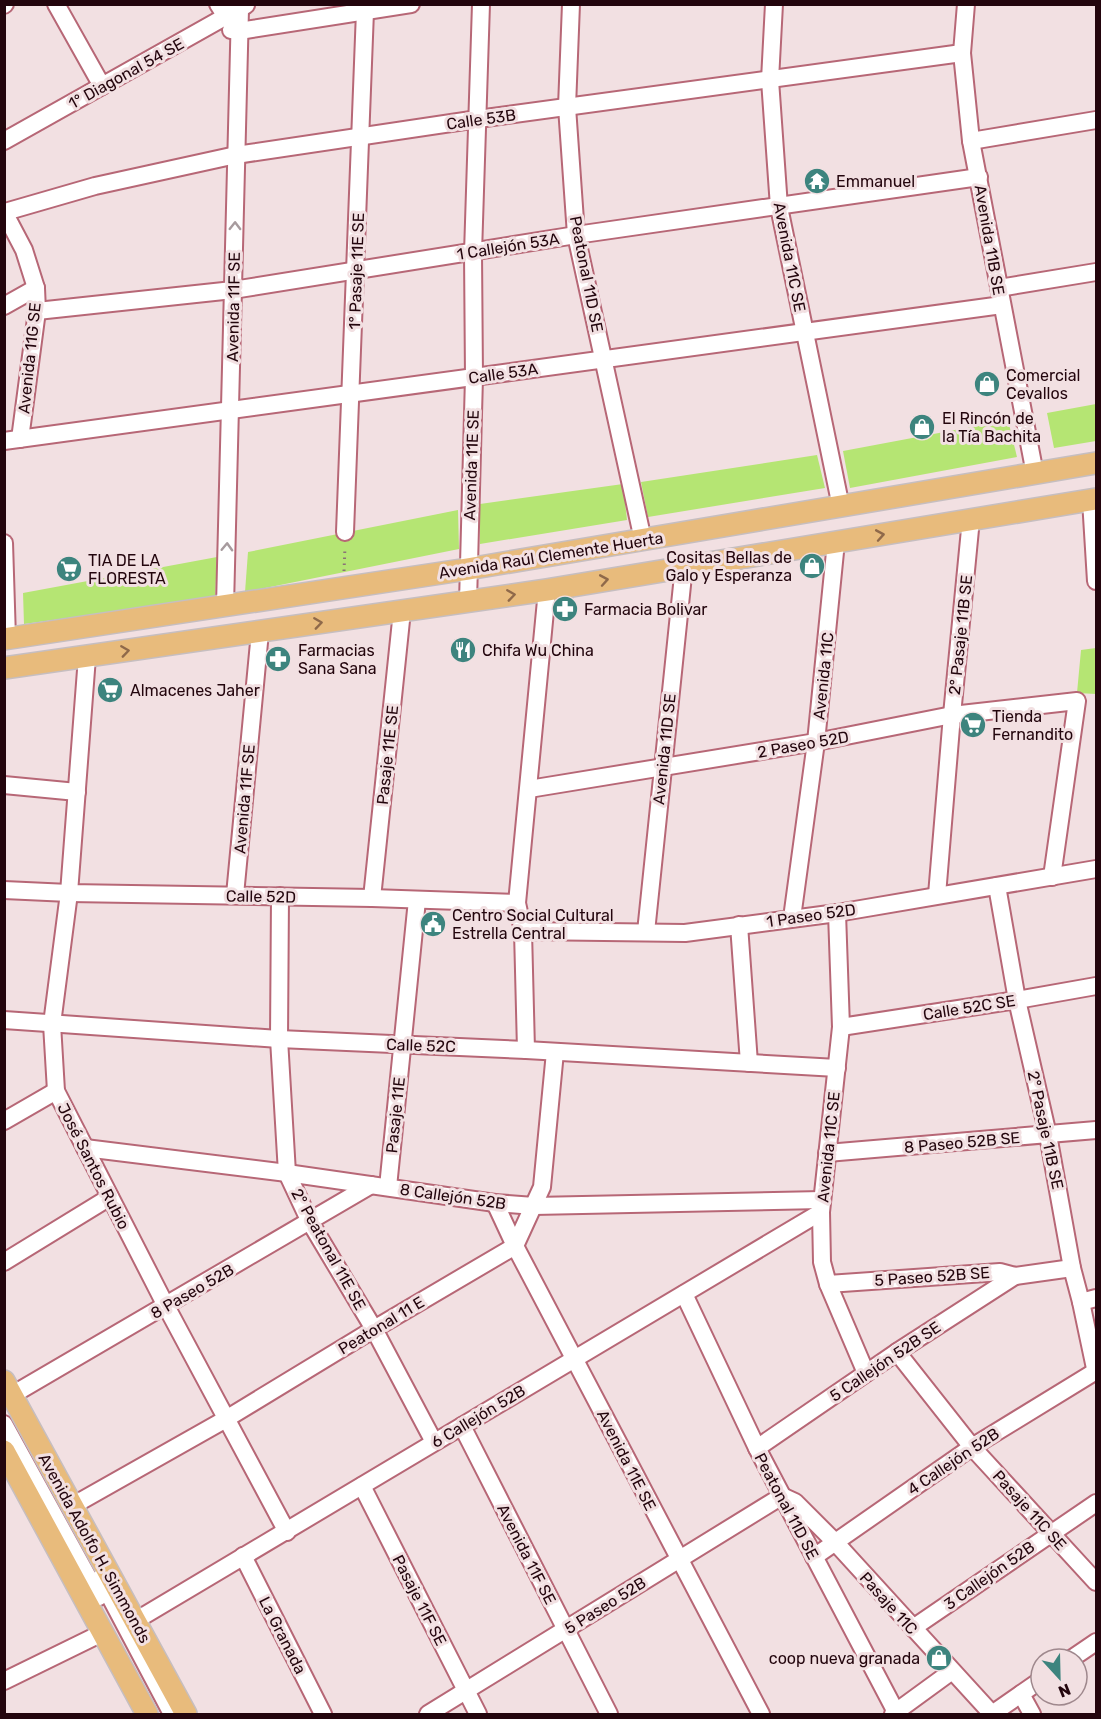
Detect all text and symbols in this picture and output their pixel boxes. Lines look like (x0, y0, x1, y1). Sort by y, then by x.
street label: 1° Diagonal 54 SE (65, 34, 187, 113)
street label: Calle 53B (445, 105, 517, 134)
temple icon: Emmanuel (802, 166, 832, 196)
place label: Emmanuel (836, 172, 915, 191)
street label: Avenida 11B SE (970, 184, 1009, 297)
street label: Avenida 11C SE (770, 201, 809, 314)
street label: 1° Pasaje 11E SE (345, 212, 368, 330)
street label: Peatonal 11D SE (566, 214, 607, 334)
one-way arrow (228, 222, 241, 231)
street label: 1 Callejón 53A (455, 229, 561, 264)
street label: Avenida 11F SE (223, 252, 244, 362)
street label: Avenida 11G SE (14, 301, 45, 415)
street label: Calle 53A (467, 359, 539, 388)
place label: Comercial Cevallos (1006, 366, 1080, 403)
shop icon: Comercial Cevallos (972, 369, 1002, 399)
street label: Avenida 11E SE (460, 409, 483, 521)
place label: El Rincón de la Tía Bachita (942, 409, 1041, 446)
shop icon: El Rincón de la Tía Bachita (907, 412, 937, 442)
street label: Avenida Raúl Clemente Huerta (438, 528, 665, 583)
one-way arrow (875, 529, 884, 541)
one-way arrow (220, 543, 233, 552)
place label: Cositas Bellas de Galo y Esperanza (666, 548, 792, 585)
place label: TIA DE LA FLORESTA (88, 551, 166, 588)
shop icon: Cositas Bellas de Galo y Esperanza (797, 551, 827, 581)
supermarket icon: TIA DE LA FLORESTA (54, 554, 84, 584)
one-way arrow (599, 574, 609, 587)
street label: 2° Pasaje 11B SE (945, 574, 976, 696)
one-way arrow (506, 590, 515, 602)
pharmacy icon: Farmacia Bolivar (550, 594, 580, 624)
place label: Farmacia Bolivar (584, 600, 707, 619)
one-way arrow (313, 618, 322, 630)
street label: Avenida 11C (809, 631, 838, 721)
restaurant icon: Chifa Wu China (448, 635, 478, 665)
place label: Farmacias Sana Sana (298, 641, 377, 678)
place label: Chifa Wu China (482, 641, 594, 660)
pharmacy icon: Farmacias Sana Sana (263, 644, 293, 674)
one-way arrow (120, 646, 129, 658)
supermarket icon: Almacenes Jaher (95, 675, 125, 705)
place label: Almacenes Jaher (130, 681, 260, 700)
street label: Avenida 11D SE (649, 692, 680, 806)
street label: Pasaje 11E SE (373, 704, 402, 806)
place label: Tienda Fernandito (992, 707, 1073, 744)
supermarket icon: Tienda Fernandito (958, 710, 988, 740)
street label: 2 Paseo 52D (756, 727, 850, 762)
street label: Avenida 11F SE (230, 743, 259, 855)
street label: Calle 52D (226, 886, 296, 907)
street label: 1 Paseo 52D (765, 900, 857, 931)
place label: Centro Social Cultural Estrella Central (452, 906, 614, 943)
public building icon: Centro Social Cultural Estrella Central (418, 909, 448, 939)
street label: Calle 52C SE (922, 991, 1017, 1024)
street label: Calle 52C (386, 1035, 456, 1056)
street label: 2° Pasaje 11B SE (1024, 1069, 1067, 1191)
street label: Pasaje 11E (382, 1076, 409, 1154)
street label: Avenida 11C SE (813, 1091, 844, 1203)
street label: José Santos Rubio (54, 1100, 134, 1232)
street label: 8 Paseo 52B SE (903, 1128, 1021, 1157)
street label: 8 Callejón 52B (399, 1180, 507, 1213)
street label: 2° Peatonal 11E SE (287, 1185, 370, 1313)
street label: 8 Paseo 52B (147, 1260, 237, 1323)
street label: 5 Paseo 52B SE (874, 1263, 990, 1290)
street label: Peatonal 11 E (335, 1292, 428, 1359)
street label: 5 Callejón 52B SE (826, 1317, 944, 1406)
street label: 6 Callejón 52B (428, 1381, 529, 1452)
street label: Avenida 11E SE (593, 1407, 660, 1514)
street label: 4 Callejón 52B (904, 1424, 1003, 1499)
street label: Avenida Adolfo H. Simmonds (34, 1450, 155, 1646)
street label: Peatonal 11D SE (750, 1450, 823, 1563)
street label: Pasaje 11C SE (989, 1466, 1070, 1554)
street label: Avenida 11F SE (493, 1501, 560, 1608)
street label: 3 Callejón 52B (940, 1537, 1038, 1614)
street label: Pasaje 11F SE (389, 1552, 451, 1649)
street label: Pasaje 11C (856, 1568, 922, 1638)
street label: 5 Paseo 52B (561, 1573, 649, 1638)
street label: La Granada (255, 1593, 310, 1677)
shop icon: coop nueva granada (924, 1643, 954, 1673)
north arrow (1029, 1647, 1089, 1707)
place label: coop nueva granada (769, 1649, 920, 1668)
text: N (1056, 1679, 1073, 1701)

